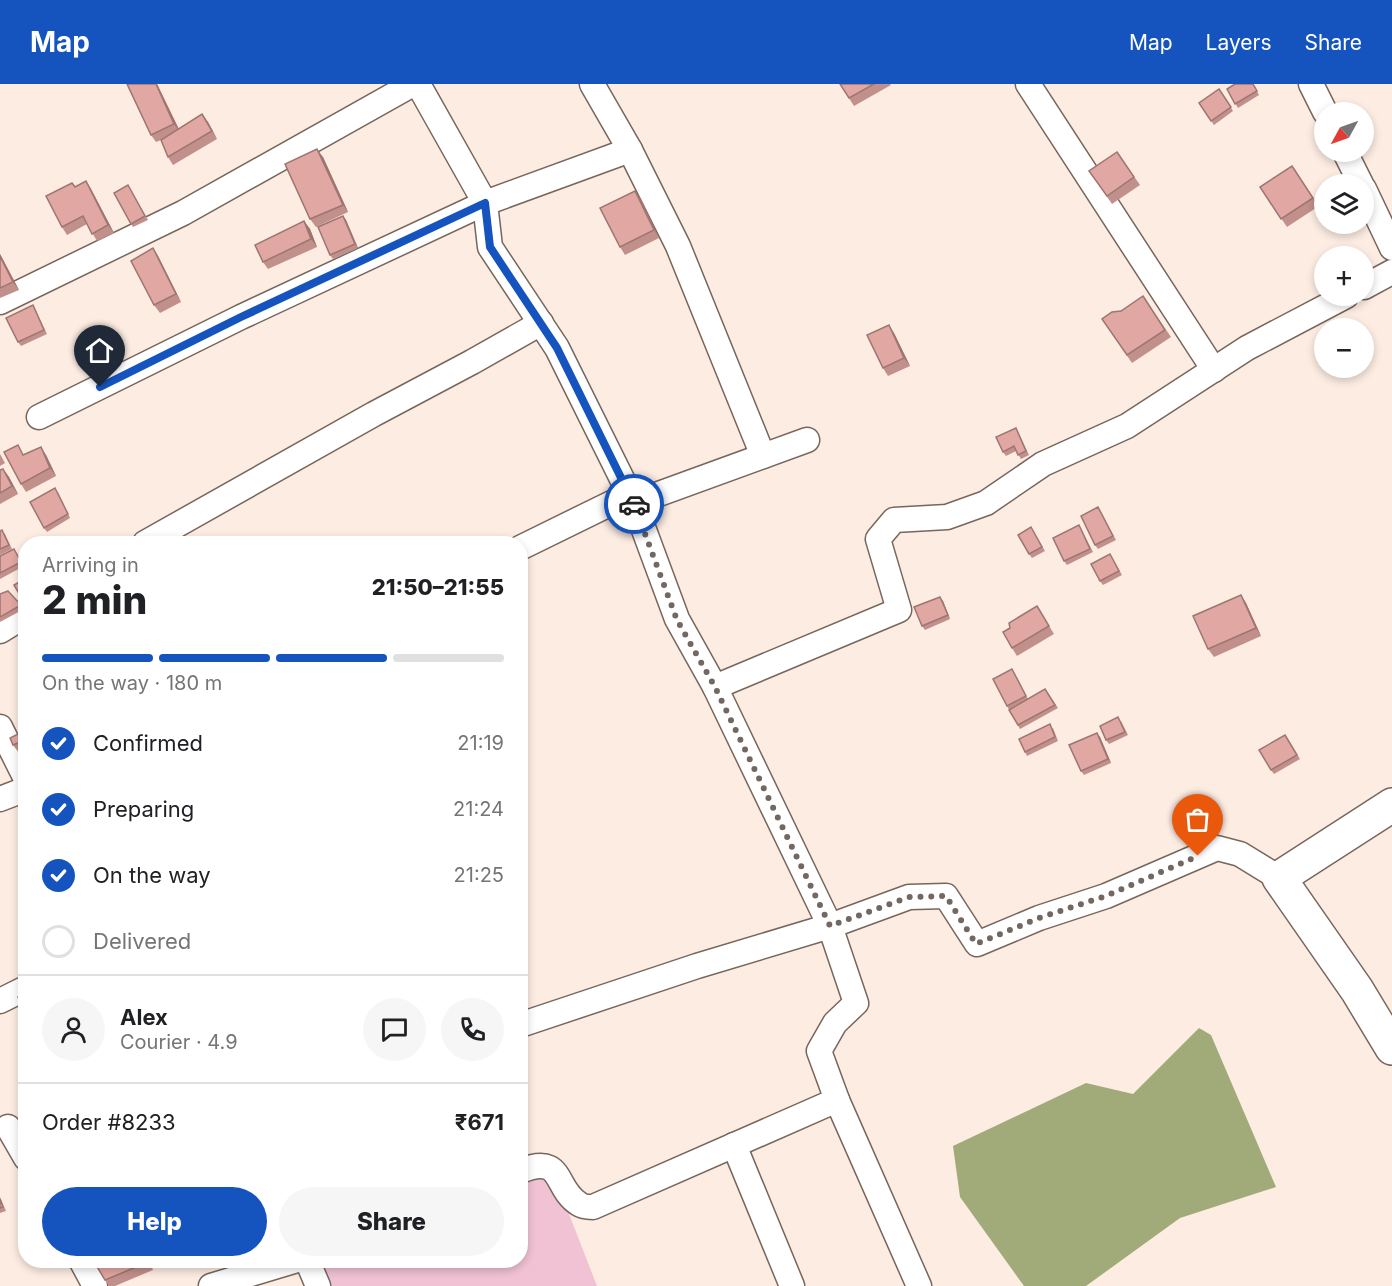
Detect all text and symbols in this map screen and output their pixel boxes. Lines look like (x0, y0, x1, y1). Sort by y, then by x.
text: Map (30, 25, 90, 59)
text: Map (1129, 30, 1173, 55)
text: Layers (1206, 30, 1272, 55)
text: Share (1305, 30, 1362, 55)
north arrow (1314, 102, 1374, 162)
map controls (1314, 102, 1374, 378)
button: layers (1314, 174, 1374, 234)
button: + (1314, 246, 1374, 306)
button: − (1314, 318, 1374, 378)
pin (74, 325, 125, 387)
icon: home (83, 334, 116, 367)
courier (604, 474, 664, 534)
icon: car (618, 488, 651, 521)
text: Arriving in (42, 553, 139, 577)
text: 21:50–21:55 (372, 574, 504, 600)
text: 2 min (42, 576, 147, 623)
text: On the way · 180 m (42, 671, 222, 695)
icon: check (42, 727, 75, 760)
text: Confirmed (93, 730, 203, 756)
text: 21:19 (457, 731, 504, 755)
icon: check (42, 793, 75, 826)
pin (1172, 794, 1223, 856)
text: Preparing (93, 796, 194, 822)
text: 21:24 (453, 797, 504, 821)
icon: bag (1181, 803, 1214, 836)
icon: check (42, 859, 75, 892)
text: On the way (93, 862, 211, 888)
text: 21:25 (454, 863, 504, 887)
text: Delivered (93, 928, 191, 954)
button: person (42, 998, 105, 1061)
button: chat (363, 998, 426, 1061)
button: phone (441, 998, 504, 1061)
text: Alex (120, 1004, 168, 1030)
text: Courier · 4.9 (120, 1030, 238, 1054)
text: Order #8233 (42, 1109, 176, 1135)
text: ₹671 (455, 1109, 504, 1135)
button: Help (42, 1187, 267, 1256)
button: Share (279, 1187, 504, 1256)

